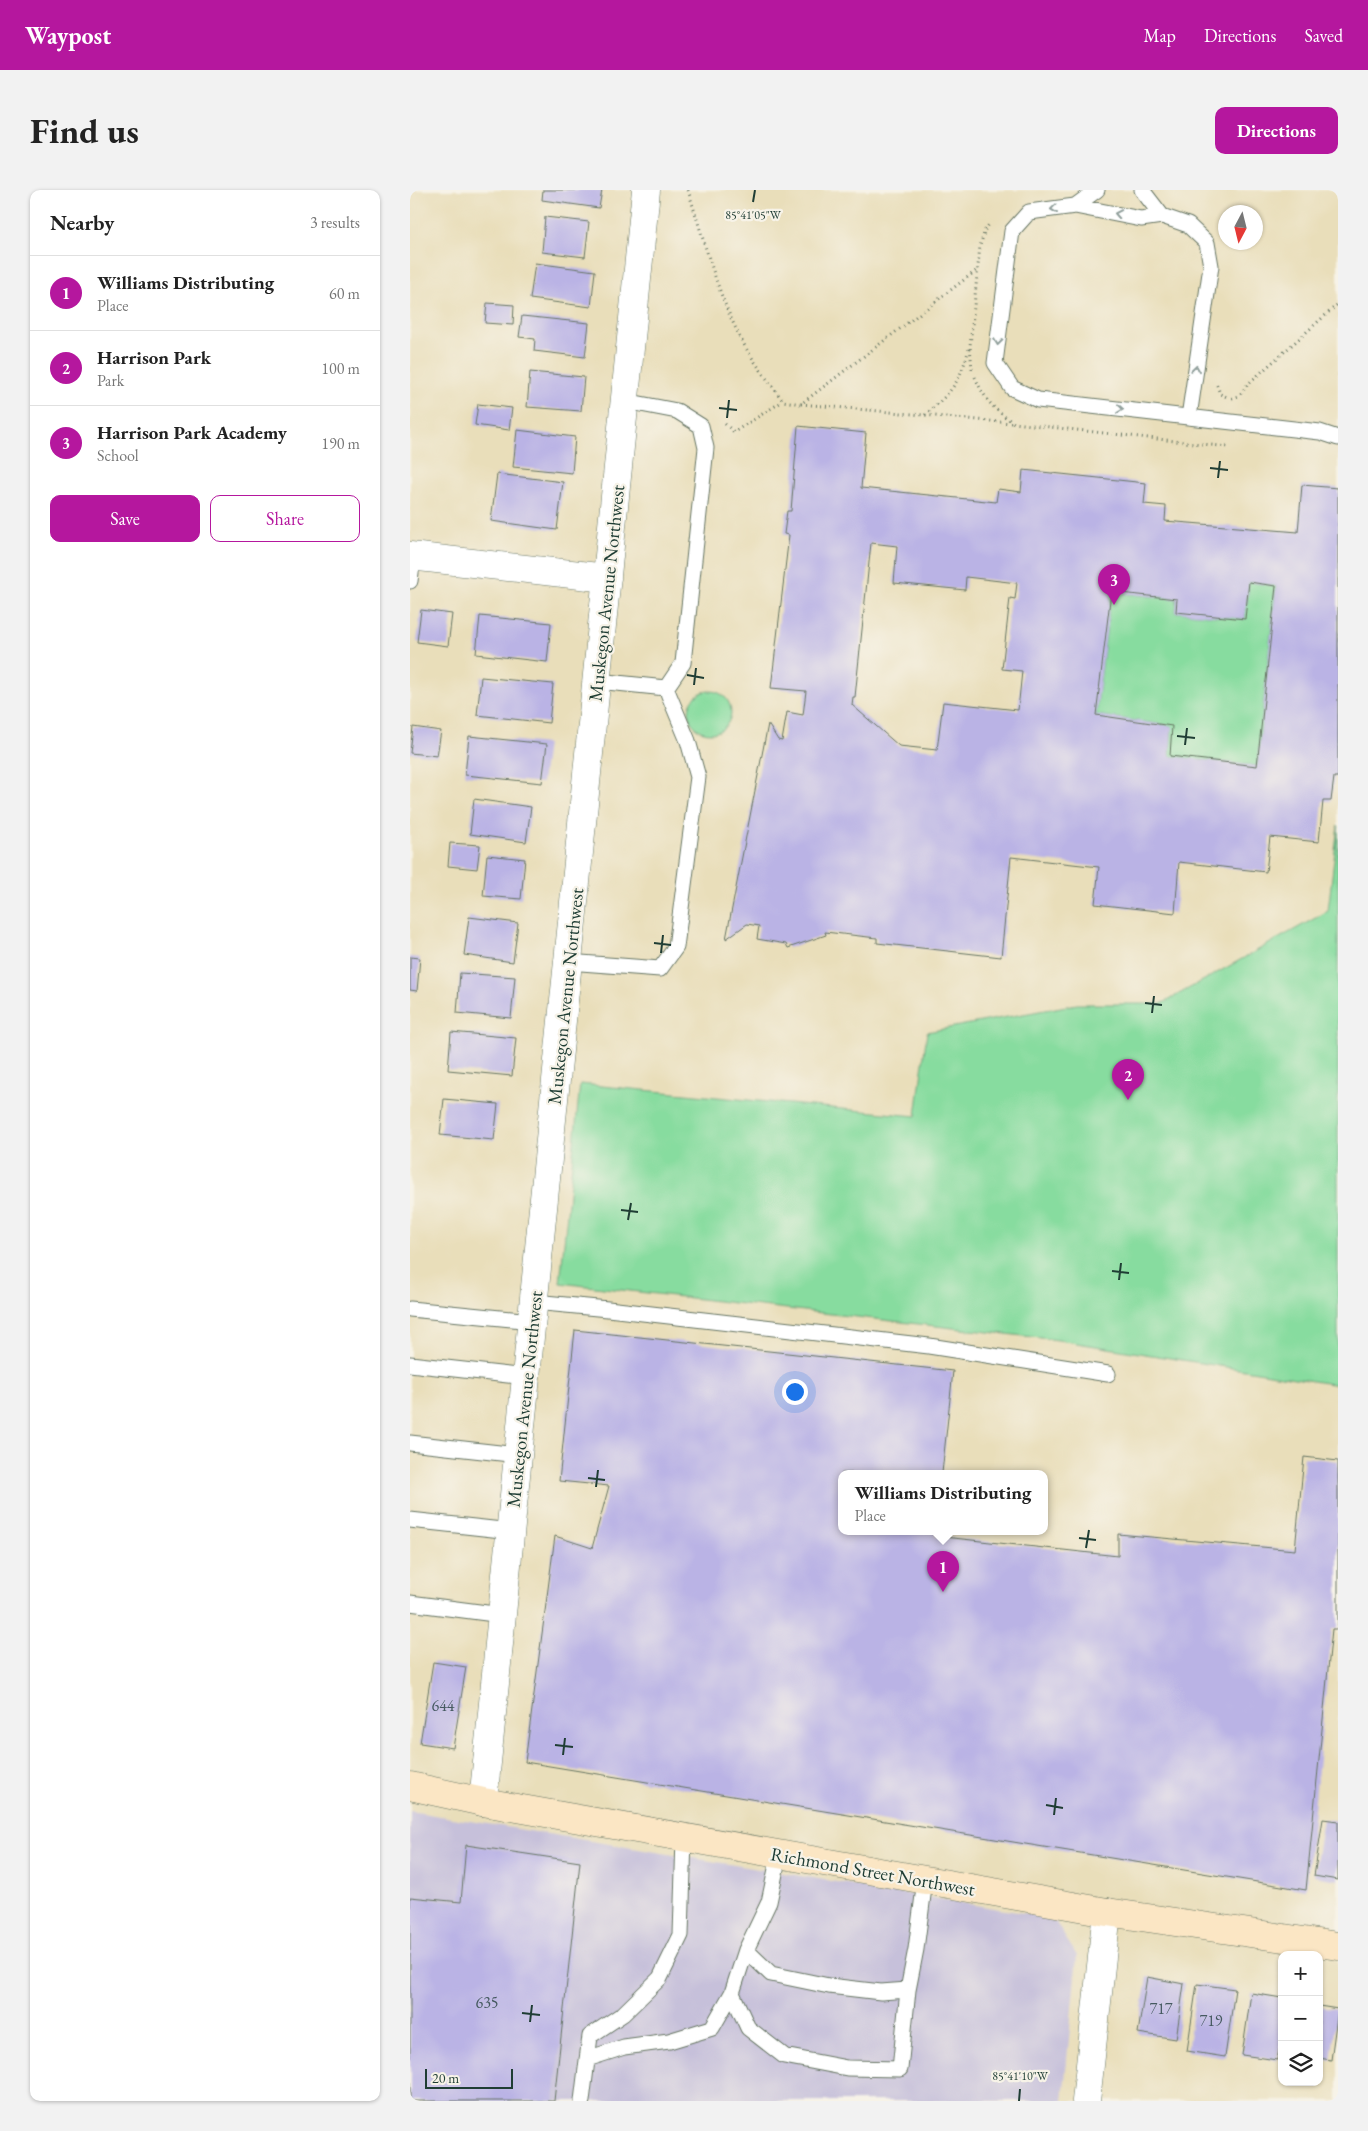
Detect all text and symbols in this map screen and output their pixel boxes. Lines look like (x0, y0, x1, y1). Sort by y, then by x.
text: Waypost (25, 20, 111, 51)
text: Map (1144, 24, 1176, 47)
text: Directions (1204, 24, 1276, 47)
text: Saved (1304, 24, 1343, 47)
button: Directions (1215, 107, 1338, 154)
text: Find us (30, 108, 139, 153)
one-way arrow (1050, 203, 1058, 214)
north arrow (1218, 205, 1263, 250)
text: 85°41'05"W (725, 207, 782, 223)
text: Nearby (50, 209, 114, 236)
one-way arrow (1114, 210, 1123, 220)
text: 3 results (310, 212, 360, 233)
text: Williams Distributing (97, 270, 274, 295)
text: 1 (62, 283, 70, 304)
text: 60 m (329, 283, 360, 304)
text: Place (97, 295, 129, 316)
one-way arrow (993, 339, 1004, 347)
text: Harrison Park (97, 345, 211, 370)
text: 2 (62, 358, 70, 379)
text: 100 m (321, 358, 360, 379)
one-way arrow (1191, 365, 1201, 373)
text: Park (97, 370, 124, 391)
one-way arrow (1116, 404, 1124, 415)
text: Harrison Park Academy (97, 420, 287, 445)
text: 3 (62, 433, 70, 454)
text: 190 m (321, 433, 360, 454)
text: School (97, 445, 139, 466)
street label: Muskegon Avenue Northwest (583, 484, 630, 703)
button: Save (50, 495, 200, 542)
button: Share (210, 495, 360, 542)
pin: 3 (1098, 564, 1130, 605)
street label: Muskegon Avenue Northwest (542, 887, 589, 1106)
pin: 2 (1112, 1059, 1144, 1100)
street label: Muskegon Avenue Northwest (501, 1290, 548, 1509)
your location (782, 1379, 808, 1405)
popup (838, 1470, 1048, 1535)
text: Williams Distributing (854, 1480, 1032, 1505)
text: Place (854, 1505, 886, 1526)
pin: 1 (927, 1551, 959, 1592)
house number: 644 (431, 1695, 455, 1716)
street label: Richmond Street Northwest (769, 1841, 977, 1902)
map controls (1278, 1951, 1323, 2086)
button: + (1278, 1951, 1323, 1996)
house number: 635 (475, 1992, 499, 2013)
button: − (1278, 1996, 1323, 2041)
house number: 717 (1149, 1998, 1173, 2019)
house number: 719 (1199, 2010, 1223, 2031)
button: layers (1278, 2041, 1323, 2086)
scale bar (425, 2066, 512, 2089)
text: 85°41'10"W (992, 2068, 1049, 2084)
text: 20 m (432, 2069, 459, 2087)

